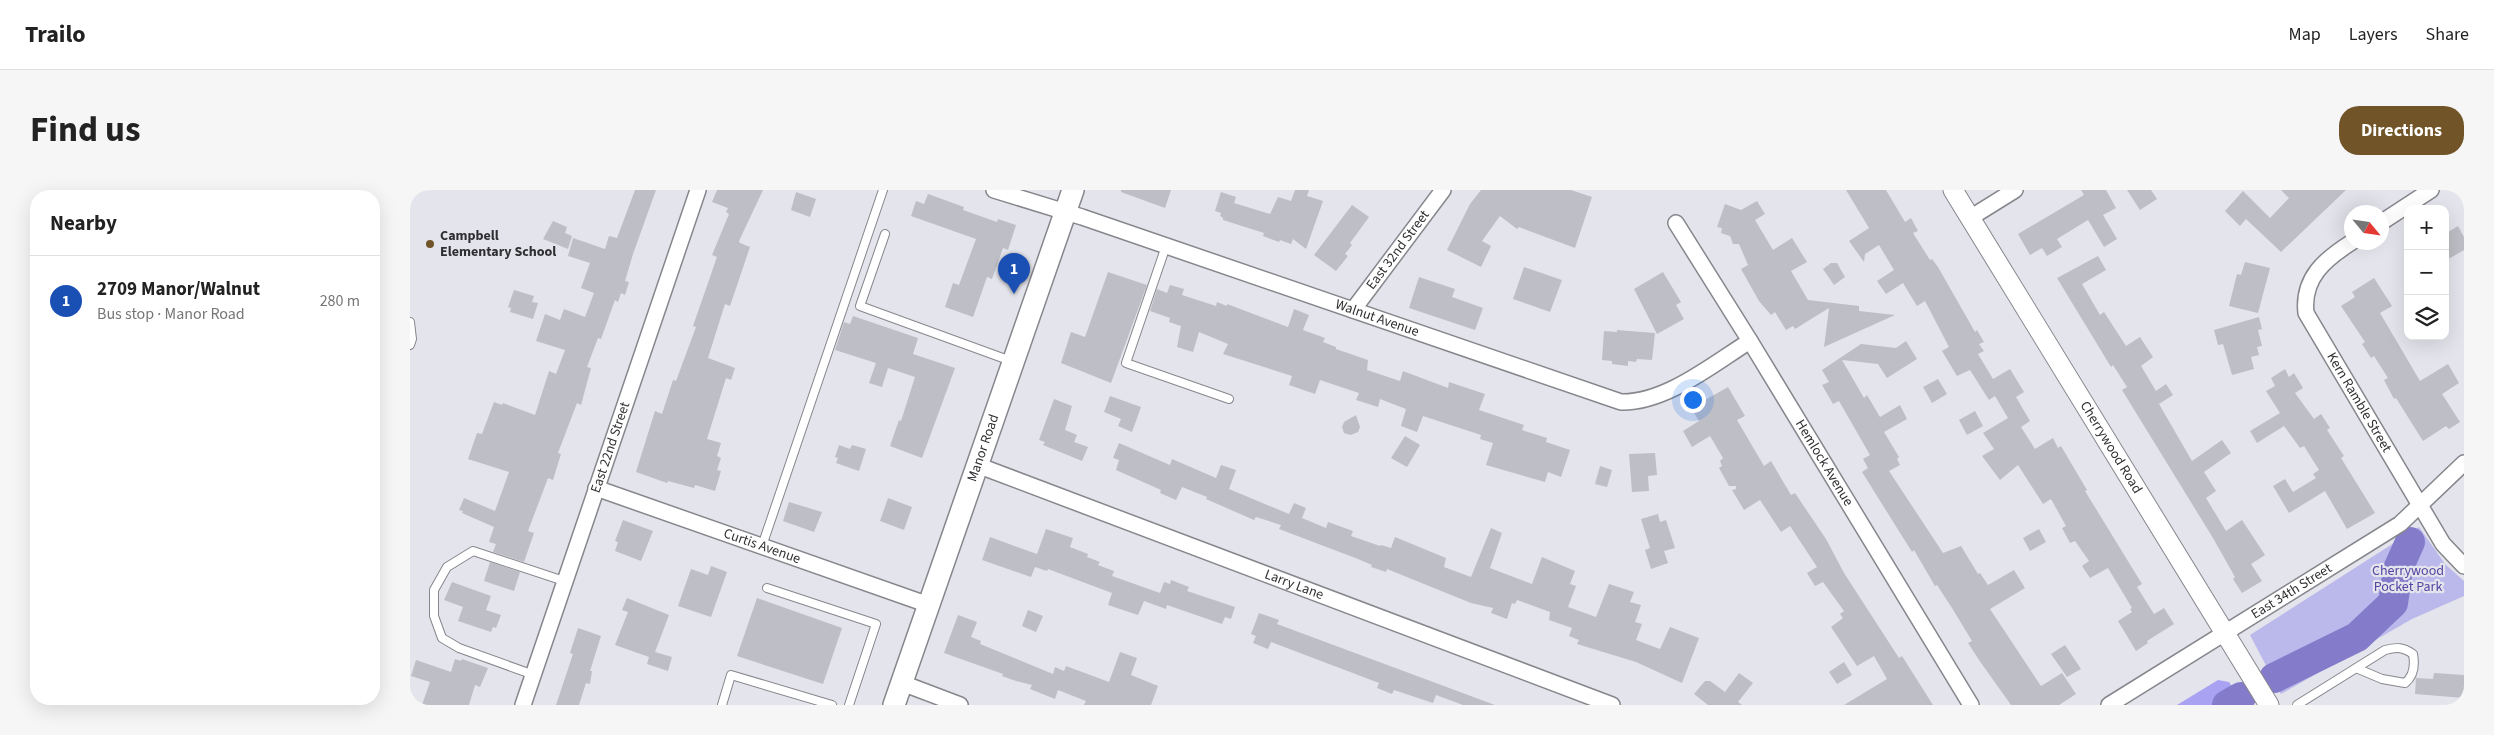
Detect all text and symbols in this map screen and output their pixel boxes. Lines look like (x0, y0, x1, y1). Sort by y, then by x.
text: Trailo (25, 17, 86, 52)
text: Map (2289, 22, 2321, 47)
text: Layers (2349, 22, 2398, 47)
text: Share (2426, 22, 2469, 47)
text: Find us (30, 105, 140, 155)
button: Directions (2339, 106, 2464, 155)
north arrow (2344, 205, 2389, 250)
map controls (2404, 205, 2449, 340)
button: + (2404, 205, 2449, 250)
street label: East 32nd Street (1362, 206, 1435, 294)
text: Nearby (50, 208, 117, 238)
place label: Campbell Elementary School (440, 226, 556, 262)
marker: Campbell Elementary School (424, 238, 436, 250)
button: − (2404, 250, 2449, 295)
pin: 1 (998, 253, 1030, 294)
text: 2709 Manor/Walnut (97, 276, 260, 303)
text: 1 (62, 290, 70, 312)
text: 280 m (320, 290, 360, 312)
street label: Walnut Avenue (1332, 295, 1422, 342)
button: layers (2404, 295, 2449, 340)
text: Bus stop · Manor Road (97, 303, 245, 325)
street label: Kern Ramble Street (2322, 349, 2397, 456)
your location (1680, 387, 1706, 413)
street label: Cherrywood Road (2075, 397, 2147, 497)
street label: East 22nd Street (586, 399, 635, 496)
street label: Manor Road (962, 412, 1004, 485)
street label: Hemlock Avenue (1790, 416, 1858, 510)
street label: Curtis Avenue (721, 524, 803, 569)
street label: East 34th Street (2247, 559, 2336, 624)
park label: Cherrywood Pocket Park (2372, 561, 2444, 597)
street label: Larry Lane (1262, 565, 1327, 605)

